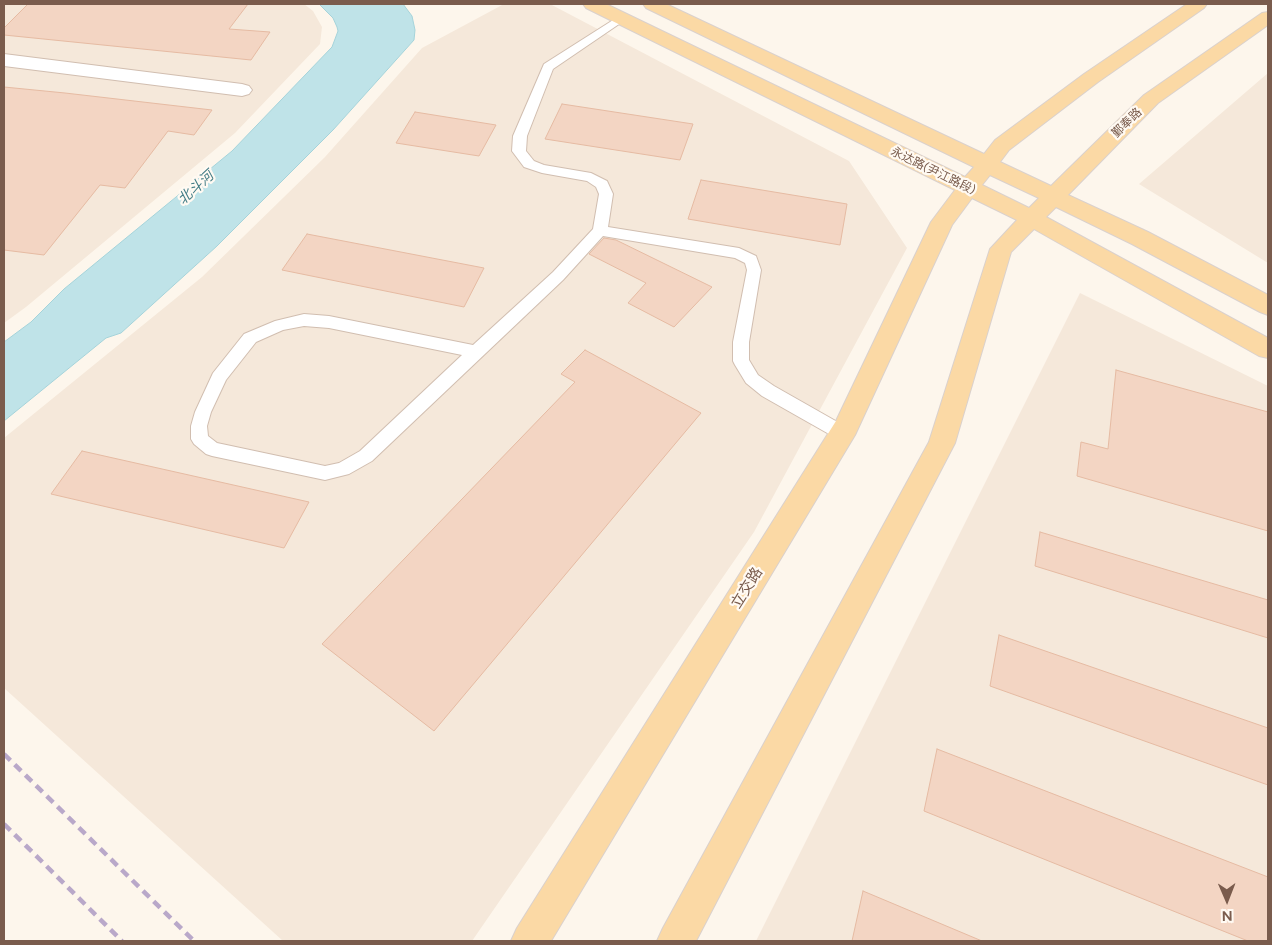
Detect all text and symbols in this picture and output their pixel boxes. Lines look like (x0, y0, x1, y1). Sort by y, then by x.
street label: 鄞奉路 (1109, 105, 1145, 141)
street label: 永达路(尹江路段) (888, 144, 978, 198)
water label: 北斗河 (175, 168, 217, 208)
street label: 立交路 (727, 564, 767, 612)
north arrow (1202, 875, 1252, 925)
text: N (1222, 907, 1233, 924)

